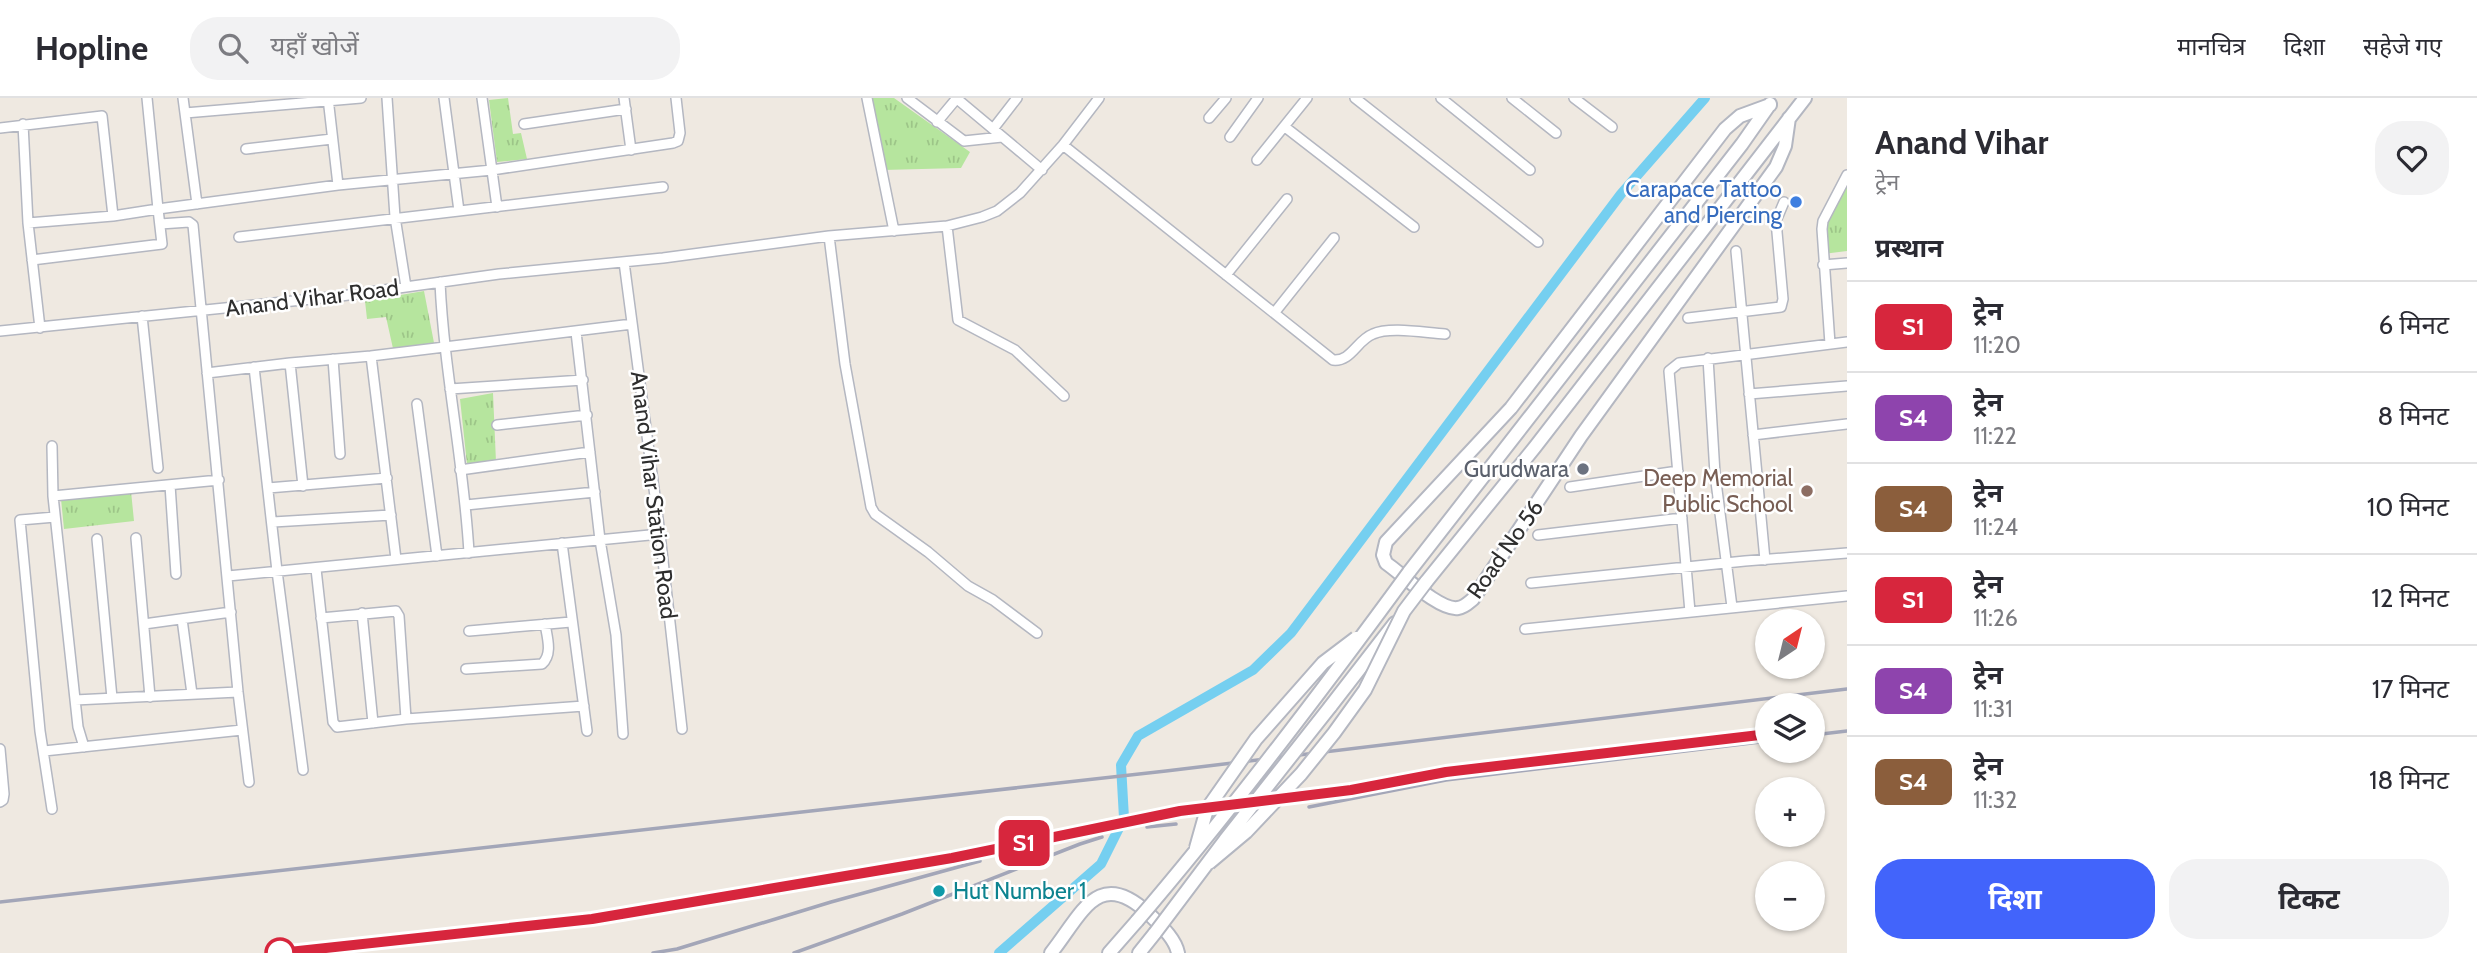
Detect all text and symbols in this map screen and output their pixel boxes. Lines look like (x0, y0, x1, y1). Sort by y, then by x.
search box (190, 17, 680, 80)
text: Hopline (35, 28, 148, 68)
icon: search (214, 29, 252, 67)
text: यहाँ खोजें (270, 30, 359, 62)
text: मानचित्र (2177, 32, 2246, 61)
text: दिशा (2284, 32, 2325, 61)
text: सहेजे गए (2363, 32, 2442, 61)
button: heart (2375, 121, 2449, 195)
text: Anand Vihar (1875, 122, 2048, 162)
text: ट्रेन (1875, 168, 1899, 196)
place label: Carapace Tattoo and Piercing (1625, 175, 1783, 229)
marker: Carapace Tattoo and Piercing (1788, 194, 1804, 210)
text: प्रस्थान (1875, 232, 1943, 264)
street label: Anand Vihar Road (224, 273, 400, 323)
text: ट्रेन (1973, 295, 2003, 327)
text: 6 मिनट (2379, 309, 2449, 341)
text: S1 (1902, 312, 1925, 341)
text: 11:20 (1973, 331, 2021, 359)
street label: Anand Vihar Station Road (625, 369, 683, 621)
text: ट्रेन (1973, 386, 2003, 418)
text: 8 मिनट (2378, 400, 2449, 432)
text: S4 (1899, 403, 1928, 432)
text: 11:22 (1973, 422, 2017, 450)
place label: Gurudwara (1464, 455, 1569, 483)
marker: Gurudwara (1575, 461, 1591, 477)
place label: Deep Memorial Public School (1643, 464, 1794, 518)
text: ट्रेन (1973, 477, 2003, 509)
marker: Deep Memorial Public School (1799, 483, 1815, 499)
text: 10 मिनट (2367, 491, 2449, 523)
street label: Road No 56 (1461, 494, 1549, 604)
text: S4 (1899, 494, 1928, 523)
text: 11:24 (1973, 513, 2018, 541)
text: ट्रेन (1973, 568, 2003, 600)
text: 12 मिनट (2371, 582, 2449, 614)
text: S1 (1902, 585, 1925, 614)
text: 11:26 (1973, 604, 2018, 632)
north arrow (1755, 609, 1825, 679)
map controls (1755, 609, 1825, 931)
text: ट्रेन (1973, 659, 2003, 691)
text: 17 मिनट (2372, 673, 2449, 705)
text: S4 (1899, 676, 1928, 705)
button: layers (1755, 693, 1825, 763)
text: 11:31 (1973, 695, 2013, 723)
text: ट्रेन (1973, 750, 2003, 782)
text: 18 मिनट (2369, 764, 2449, 796)
text: S4 (1899, 767, 1928, 796)
button: + (1755, 777, 1825, 847)
text: 11:32 (1973, 786, 2017, 814)
line badge: S1 (992, 820, 1056, 866)
text: S1 (1013, 828, 1035, 857)
button: दिशा (1875, 859, 2155, 939)
button: टिकट (2169, 859, 2449, 939)
button: − (1755, 861, 1825, 931)
place label: Hut Number 1 (953, 877, 1087, 905)
marker: Hut Number 1 (931, 883, 947, 899)
unlabelled marker (265, 938, 295, 953)

